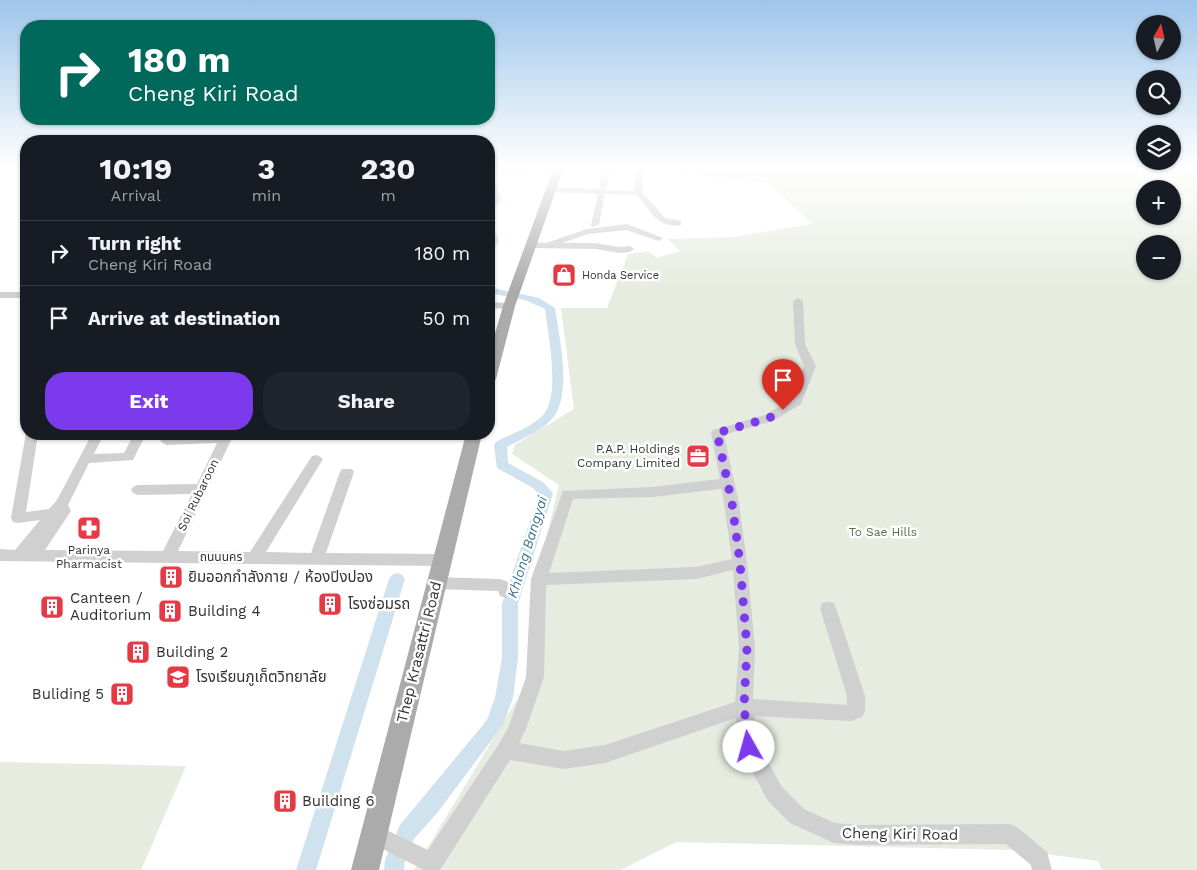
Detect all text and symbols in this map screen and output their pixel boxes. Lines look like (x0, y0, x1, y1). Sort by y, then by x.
north arrow (1136, 15, 1181, 60)
map controls (1136, 15, 1181, 280)
text: 180 m (128, 39, 231, 81)
icon: right (45, 40, 110, 105)
button: search (1136, 70, 1181, 115)
text: Cheng Kiri Road (128, 81, 299, 106)
button: layers (1136, 125, 1181, 170)
text: 10:19 (99, 151, 172, 186)
text: 3 (257, 151, 275, 186)
text: 230 (361, 151, 416, 186)
button: + (1136, 180, 1181, 225)
text: Arrival (111, 186, 161, 205)
text: min (252, 186, 281, 205)
text: m (380, 186, 396, 205)
text: Turn right (88, 232, 181, 255)
button: − (1136, 235, 1181, 280)
icon: right (45, 239, 73, 267)
text: 180 m (414, 242, 470, 265)
text: Cheng Kiri Road (88, 255, 212, 274)
shop icon: Honda Service (551, 262, 577, 288)
place label: Honda Service (582, 269, 659, 282)
icon: arrive (45, 304, 73, 332)
text: Arrive at destination (88, 307, 280, 330)
text: 50 m (423, 307, 470, 330)
pin (762, 359, 804, 410)
icon: arrive (769, 366, 797, 394)
button: Exit (45, 372, 253, 430)
button: Share (263, 372, 470, 430)
place label: P.A.P. Holdings Company Limited (577, 442, 680, 470)
office icon: P.A.P. Holdings Company Limited (685, 443, 711, 469)
street label: Soi Rubaroon (175, 457, 221, 533)
water label: Khlong Bangyai (504, 494, 550, 600)
pharmacy icon: Parinya Pharmacist (76, 515, 102, 541)
park label: To Sae Hills (849, 525, 917, 539)
place label: Parinya Pharmacist (56, 543, 122, 571)
street label: ถนนนคร (200, 550, 242, 564)
building icon: ยิมออกกำลังกาย / ห้องปิงปอง (158, 564, 184, 590)
place label: ยิมออกกำลังกาย / ห้องปิงปอง (188, 568, 373, 586)
street label: Thep Krasattri Road (393, 579, 445, 725)
place label: Canteen / Auditorium (70, 589, 151, 624)
building icon: โรงซ่อมรถ (317, 591, 343, 617)
building icon: Canteen / Auditorium (39, 594, 65, 620)
place label: โรงซ่อมรถ (348, 595, 410, 613)
building icon: Building 4 (157, 598, 183, 624)
place label: Building 4 (188, 602, 261, 620)
building icon: Building 2 (125, 639, 151, 665)
place label: Building 2 (156, 643, 228, 661)
school or university icon: โรงเรียนภูเก็ตวิทยาลัย (165, 664, 191, 690)
place label: โรงเรียนภูเก็ตวิทยาลัย (196, 668, 327, 686)
building icon: Buliding 5 (109, 681, 135, 707)
place label: Buliding 5 (32, 685, 104, 703)
position arrow (722, 720, 774, 772)
building icon: Building 6 (272, 788, 298, 814)
place label: Building 6 (302, 792, 375, 810)
street label: Cheng Kiri Road (842, 824, 958, 844)

